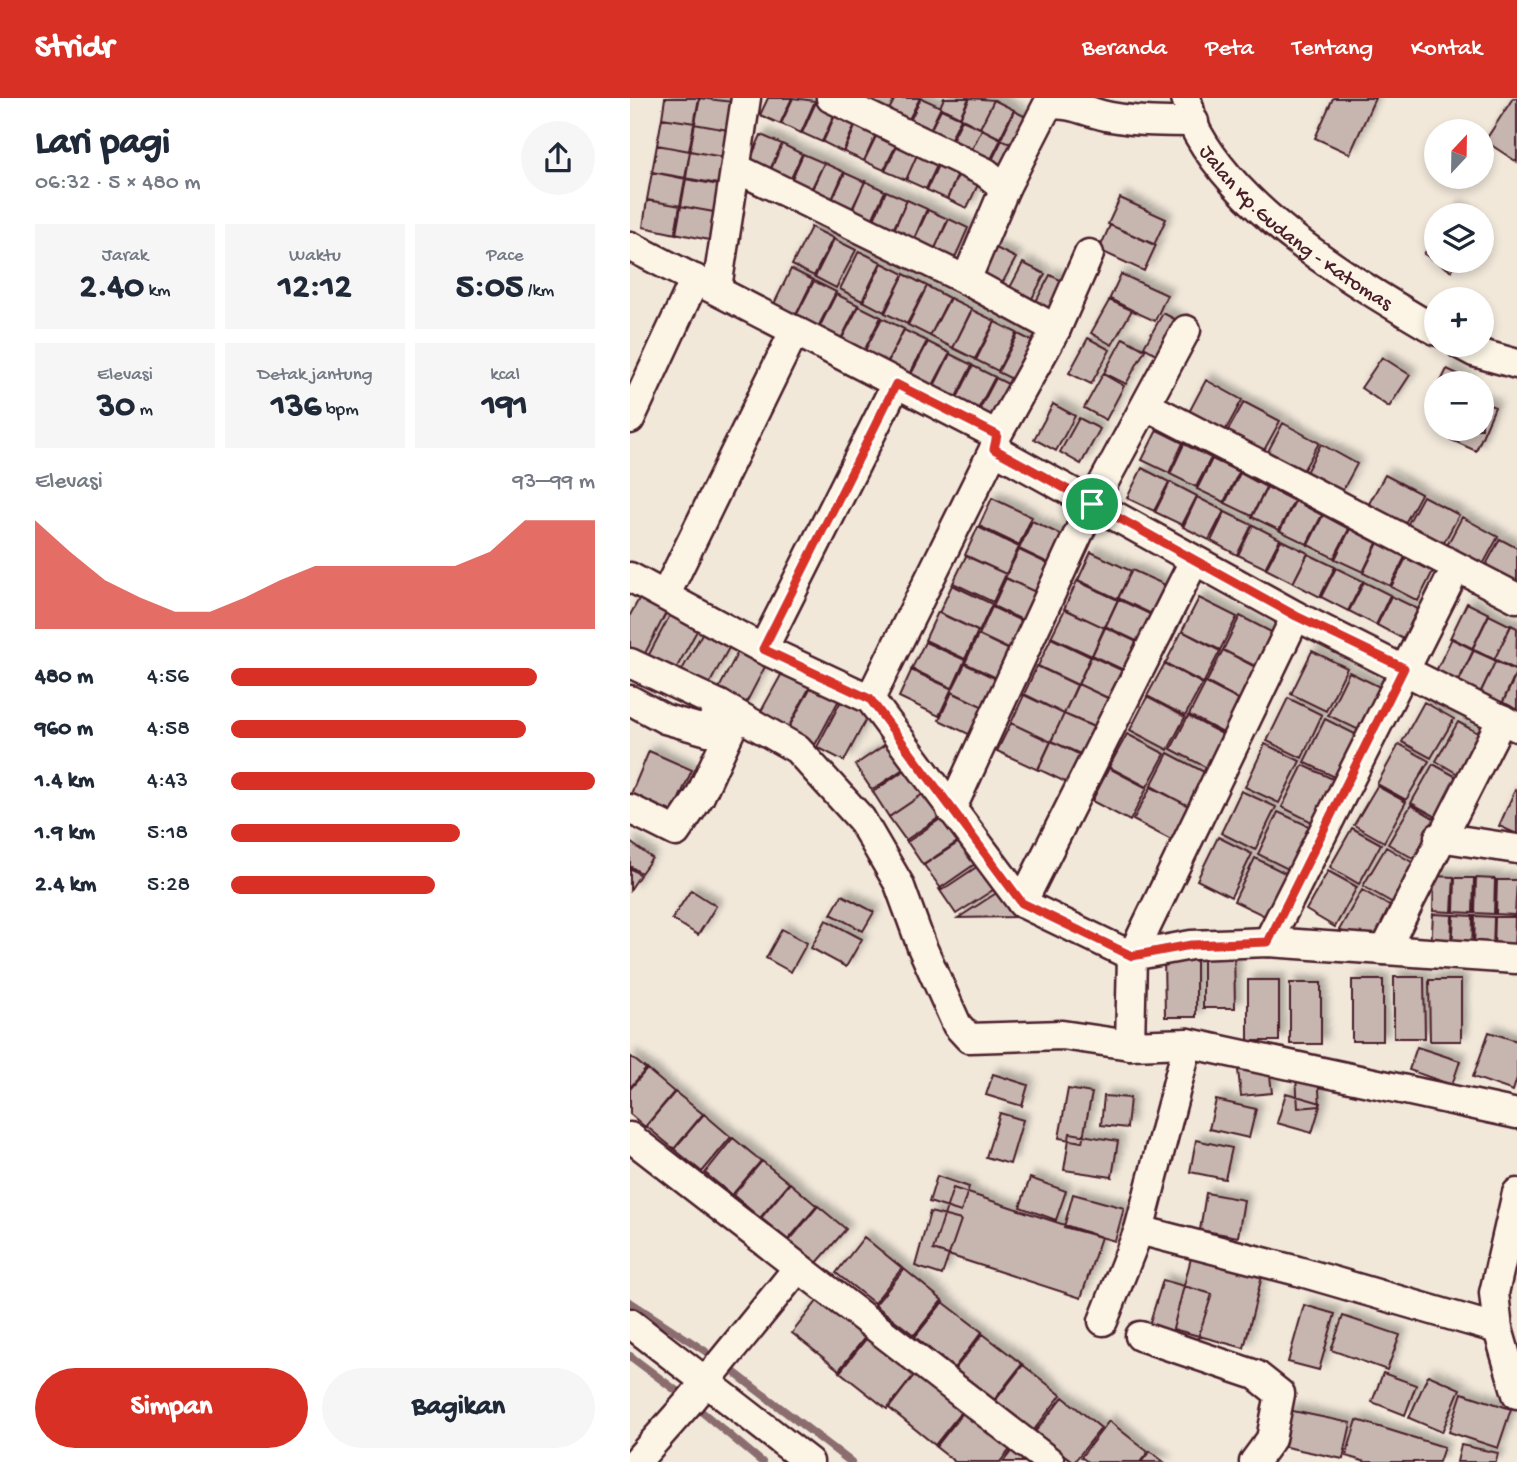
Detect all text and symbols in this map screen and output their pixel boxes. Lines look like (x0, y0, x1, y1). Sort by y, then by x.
text: Stridr (35, 30, 114, 68)
text: Beranda (1082, 35, 1167, 64)
text: Peta (1205, 35, 1254, 64)
text: Tentang (1292, 35, 1373, 64)
text: Kontak (1411, 35, 1482, 64)
north arrow (1424, 119, 1494, 189)
map controls (1424, 119, 1494, 441)
button: share (521, 121, 595, 195)
text: Lari pagi (35, 122, 170, 166)
street label: Jalan Kp.Gudang - Katomas (1192, 141, 1397, 318)
text: 06:32 · 5 × 480 m (35, 170, 201, 197)
button: layers (1424, 203, 1494, 273)
text: Jarak (102, 245, 148, 268)
text: Waktu (289, 245, 341, 268)
text: Pace (486, 245, 524, 268)
text: 2.40 (79, 268, 144, 309)
text: 12:12 (278, 268, 352, 309)
text: 5:05 (456, 268, 523, 309)
text: km (144, 280, 171, 303)
text: /km (523, 280, 554, 303)
button: + (1424, 287, 1494, 357)
text: Elevasi (97, 364, 153, 387)
text: Detak jantung (257, 364, 373, 387)
text: kcal (490, 364, 520, 387)
button: − (1424, 371, 1494, 441)
text: 30 (97, 387, 135, 428)
text: 136 (271, 387, 321, 428)
text: 191 (482, 387, 528, 428)
text: m (135, 399, 153, 422)
text: bpm (321, 399, 359, 422)
text: Elevasi (35, 469, 103, 496)
text: 93–99 m (513, 469, 595, 496)
pin (1062, 474, 1122, 534)
icon: arrive (1073, 485, 1111, 523)
text: 480 m (35, 664, 93, 691)
text: 4:56 (147, 664, 189, 691)
text: 960 m (35, 716, 93, 743)
text: 4:58 (147, 716, 190, 743)
text: 1.4 km (35, 768, 94, 795)
text: 4:43 (147, 768, 188, 795)
text: 1.9 km (35, 820, 95, 847)
text: 5:18 (147, 820, 188, 847)
text: 2.4 km (35, 872, 96, 899)
text: 5:28 (147, 872, 190, 899)
button: Simpan (35, 1368, 308, 1448)
button: Bagikan (322, 1368, 595, 1448)

